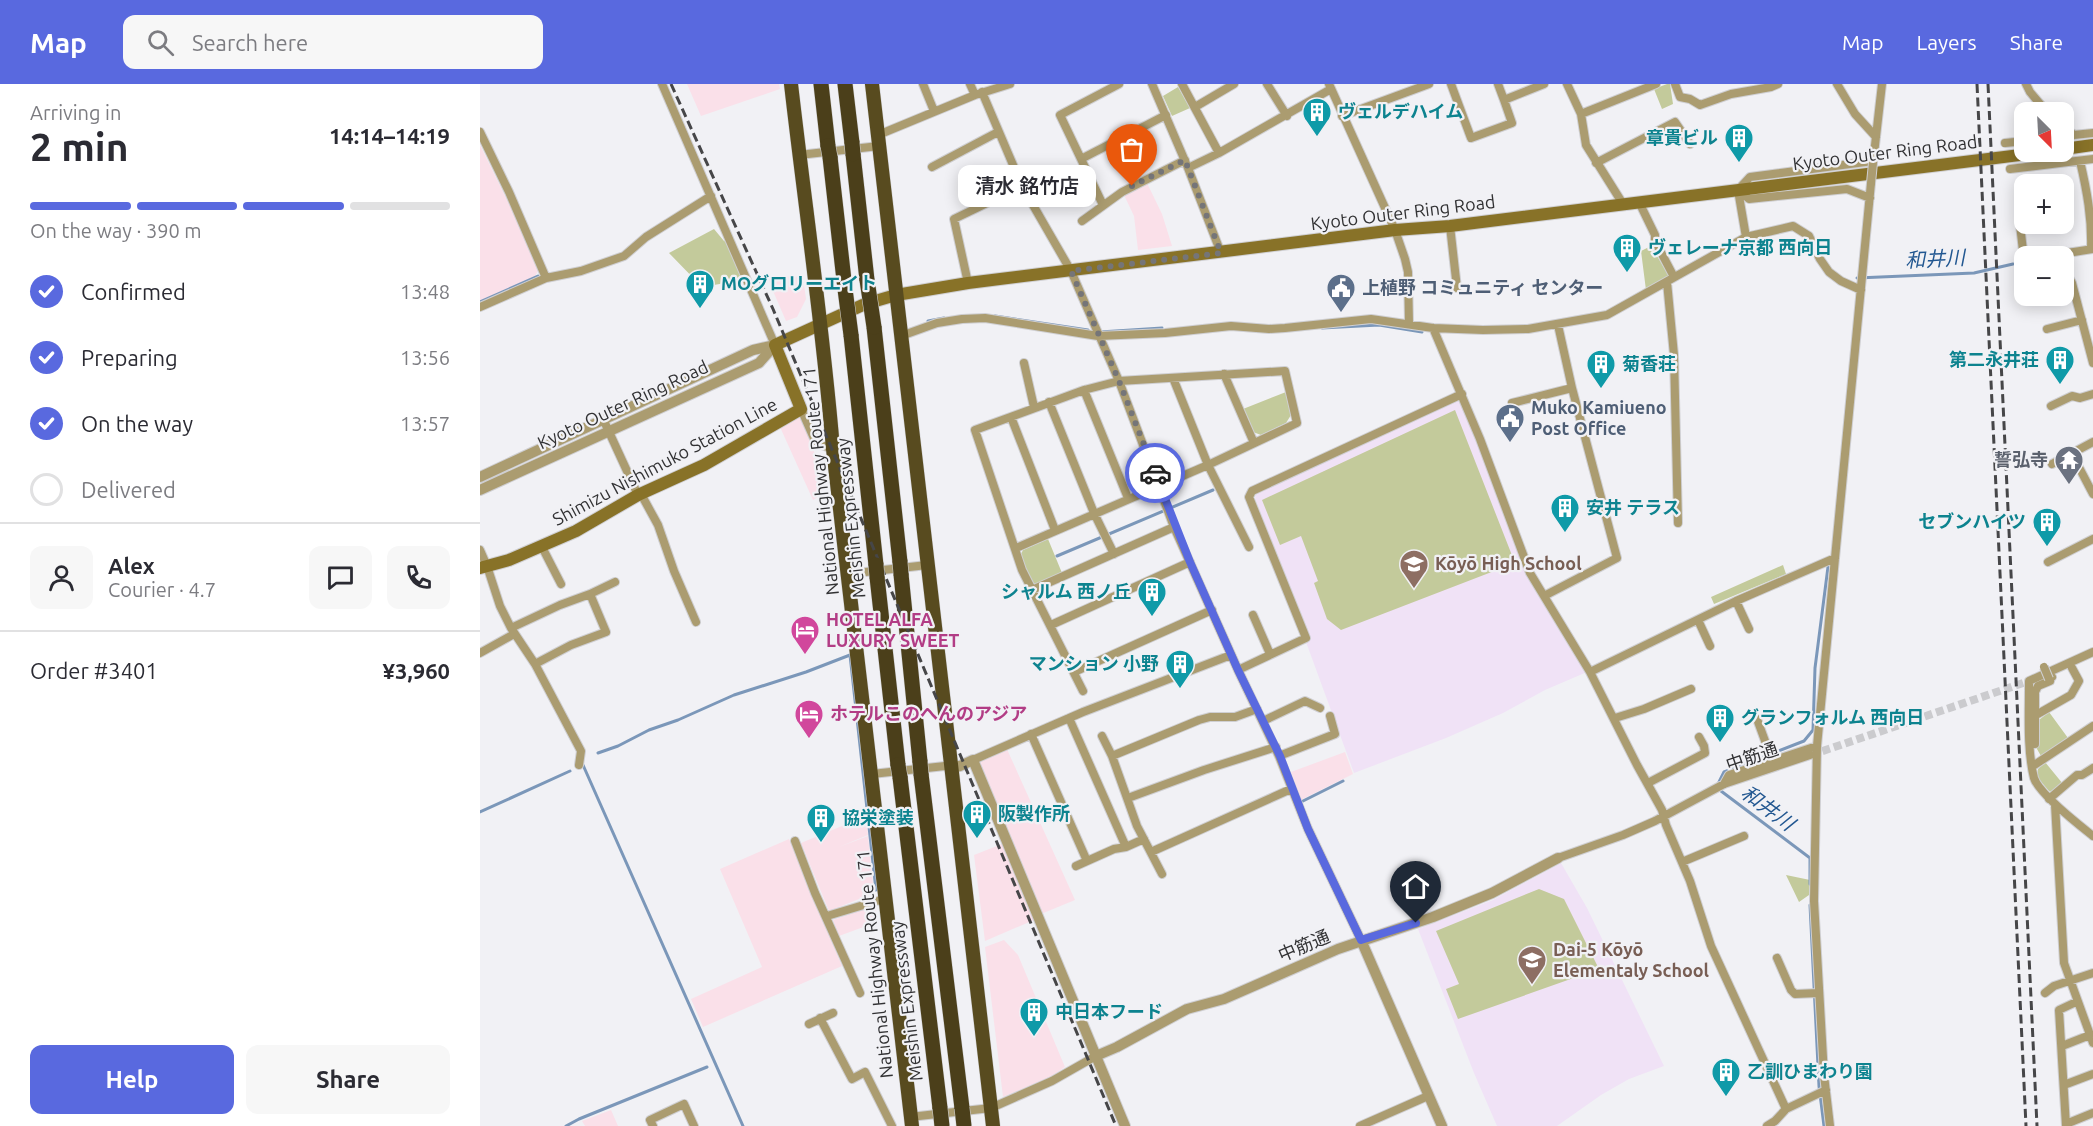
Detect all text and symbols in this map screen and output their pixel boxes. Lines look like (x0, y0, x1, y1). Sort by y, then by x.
search box (123, 15, 543, 69)
icon: search (144, 26, 177, 59)
text: Map (30, 27, 87, 58)
text: Search here (192, 30, 308, 55)
text: Map (1842, 30, 1883, 54)
text: Layers (1916, 30, 1977, 54)
text: Share (2010, 30, 2063, 54)
building icon: ヴェルデハイム (1301, 96, 1333, 138)
text: Arriving in (30, 101, 121, 124)
place label: ヴェルデハイム (1338, 101, 1463, 121)
north arrow (2014, 102, 2074, 162)
map controls (2014, 102, 2074, 306)
building icon: 章貴ビル (1723, 122, 1755, 164)
text: 14:14–14:19 (329, 123, 450, 148)
pin (1106, 124, 1157, 186)
text: 2 min (30, 125, 129, 168)
place label: 章貴ビル (1646, 127, 1718, 147)
street label: Kyoto Outer Ring Road (1791, 131, 1978, 173)
icon: bag (1115, 133, 1148, 166)
callout: 清水 銘竹店 (958, 165, 1096, 207)
text: 清水 銘竹店 (975, 174, 1079, 197)
button: + (2014, 174, 2074, 234)
street label: Kyoto Outer Ring Road (1309, 191, 1496, 233)
text: On the way · 390 m (30, 219, 202, 242)
building icon: ヴェレーナ京都 西向日 (1611, 232, 1643, 274)
place label: ヴェレーナ京都 西向日 (1648, 237, 1832, 257)
water label: 和井川 (1904, 245, 1968, 272)
button: − (2014, 246, 2074, 306)
building icon: MOグロリーエイト (684, 268, 716, 310)
public building icon: 上植野 コミュニティ センター (1325, 272, 1357, 314)
place label: MOグロリーエイト (721, 273, 877, 293)
icon: check (30, 275, 63, 308)
place label: 上植野 コミュニティ センター (1362, 277, 1603, 297)
text: Confirmed (81, 279, 186, 304)
text: 13:48 (400, 280, 450, 303)
icon: check (30, 341, 63, 374)
building icon: 第二永井荘 (2044, 344, 2076, 386)
text: Preparing (81, 345, 178, 370)
text: 13:56 (400, 346, 450, 369)
building icon: 菊香荘 (1585, 348, 1617, 390)
place label: 第二永井荘 (1949, 349, 2039, 369)
place label: 菊香荘 (1622, 353, 1676, 373)
street label: Kyoto Outer Ring Road (534, 356, 711, 452)
street label: National Highway Route 171 (798, 366, 842, 596)
street label: Shimizu Nishimuko Station Line (549, 393, 780, 529)
place label: Muko Kamiueno Post Office (1531, 397, 1667, 438)
public building icon: Muko Kamiueno Post Office (1494, 402, 1526, 444)
icon: check (30, 407, 63, 440)
text: On the way (81, 411, 193, 436)
text: 13:57 (400, 412, 450, 435)
street label: Meishin Expressway (832, 437, 868, 599)
courier (1125, 443, 1185, 503)
temple icon: 誓弘寺 (2053, 444, 2085, 486)
place label: 誓弘寺 (1994, 449, 2048, 469)
icon: car (1139, 457, 1172, 490)
text: Delivered (81, 477, 176, 502)
building icon: 安井 テラス (1549, 492, 1581, 534)
place label: 安井 テラス (1586, 497, 1680, 517)
building icon: セブンハイツ (2031, 506, 2063, 548)
place label: セブンハイツ (1918, 511, 2026, 531)
button: person (30, 546, 93, 609)
button: chat (309, 546, 372, 609)
button: phone (387, 546, 450, 609)
school or university icon: Kōyō High School (1398, 548, 1430, 590)
text: Alex (108, 553, 155, 578)
place label: Kōyō High School (1435, 553, 1582, 573)
building icon: シャルム 西ノ丘 (1136, 576, 1168, 618)
text: Courier · 4.7 (108, 578, 216, 601)
place label: シャルム 西ノ丘 (1001, 581, 1131, 601)
place label: HOTEL ALFA LUXURY SWEET (826, 609, 959, 650)
hotel icon: HOTEL ALFA LUXURY SWEET (789, 614, 821, 656)
building icon: マンション 小野 (1164, 648, 1196, 690)
place label: マンション 小野 (1029, 653, 1159, 673)
text: Order #3401 (30, 658, 158, 683)
text: ¥3,960 (383, 658, 450, 683)
hotel icon: ホテルこのへんのアジア (793, 698, 825, 740)
building icon: グランフォルム 西向日 (1704, 702, 1736, 744)
place label: ホテルこのへんのアジア (830, 703, 1027, 723)
place label: グランフォルム 西向日 (1741, 707, 1924, 727)
street label: 中筋通 (1723, 738, 1780, 774)
water label: 和井川 (1737, 780, 1801, 836)
building icon: 阪製作所 (961, 798, 993, 840)
building icon: 協栄塗装 (805, 802, 837, 844)
place label: 阪製作所 (998, 803, 1070, 823)
place label: 協栄塗装 (842, 807, 914, 827)
street label: National Highway Route 171 (852, 849, 896, 1079)
pin (1390, 861, 1441, 923)
icon: home (1399, 870, 1432, 903)
street label: Meishin Expressway (886, 920, 926, 1082)
street label: 中筋通 (1275, 925, 1332, 965)
place label: Dai-5 Kōyō Elementaly School (1553, 939, 1710, 980)
school or university icon: Dai-5 Kōyō Elementaly School (1516, 944, 1548, 986)
building icon: 中日本フード (1018, 996, 1050, 1038)
place label: 中日本フード (1055, 1001, 1163, 1021)
button: Help (30, 1045, 234, 1114)
button: Share (246, 1045, 450, 1114)
building icon: 乙訓ひまわり園 (1710, 1056, 1742, 1098)
place label: 乙訓ひまわり園 (1747, 1061, 1873, 1081)

